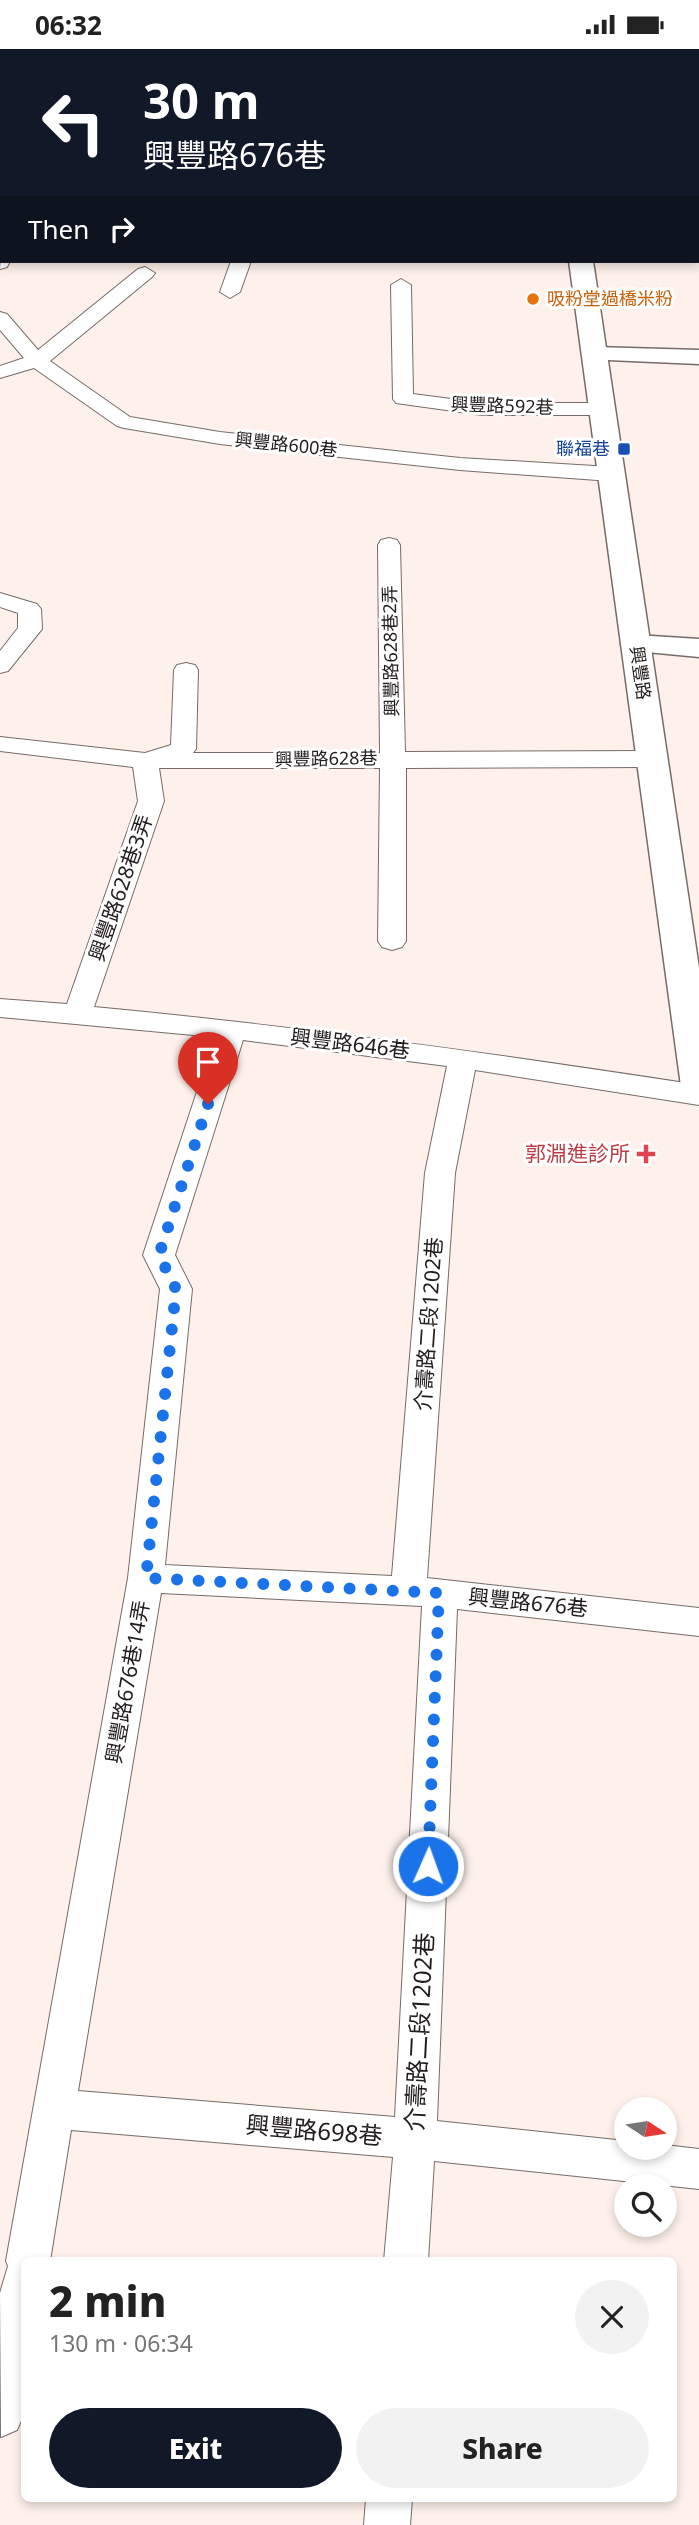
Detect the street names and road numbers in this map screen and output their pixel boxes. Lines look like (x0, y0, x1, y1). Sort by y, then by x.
street label: 興豐路592巷 (450, 391, 554, 419)
street label: 興豐路600巷 (234, 427, 339, 461)
street label: 興豐路628巷2弄 (377, 585, 403, 717)
street label: 興豐路 (625, 644, 657, 701)
street label: 興豐路628巷 (274, 745, 378, 771)
street label: 興豐路628巷3弄 (82, 811, 158, 965)
street label: 興豐路646巷 (289, 1022, 411, 1064)
street label: 介壽路二段1202巷 (408, 1236, 448, 1412)
street label: 興豐路676巷 (467, 1582, 589, 1622)
street label: 興豐路676巷14弄 (99, 1598, 155, 1766)
street label: 介壽路二段1202巷 (397, 1932, 440, 2132)
street label: 興豐路698巷 (244, 2107, 384, 2152)

